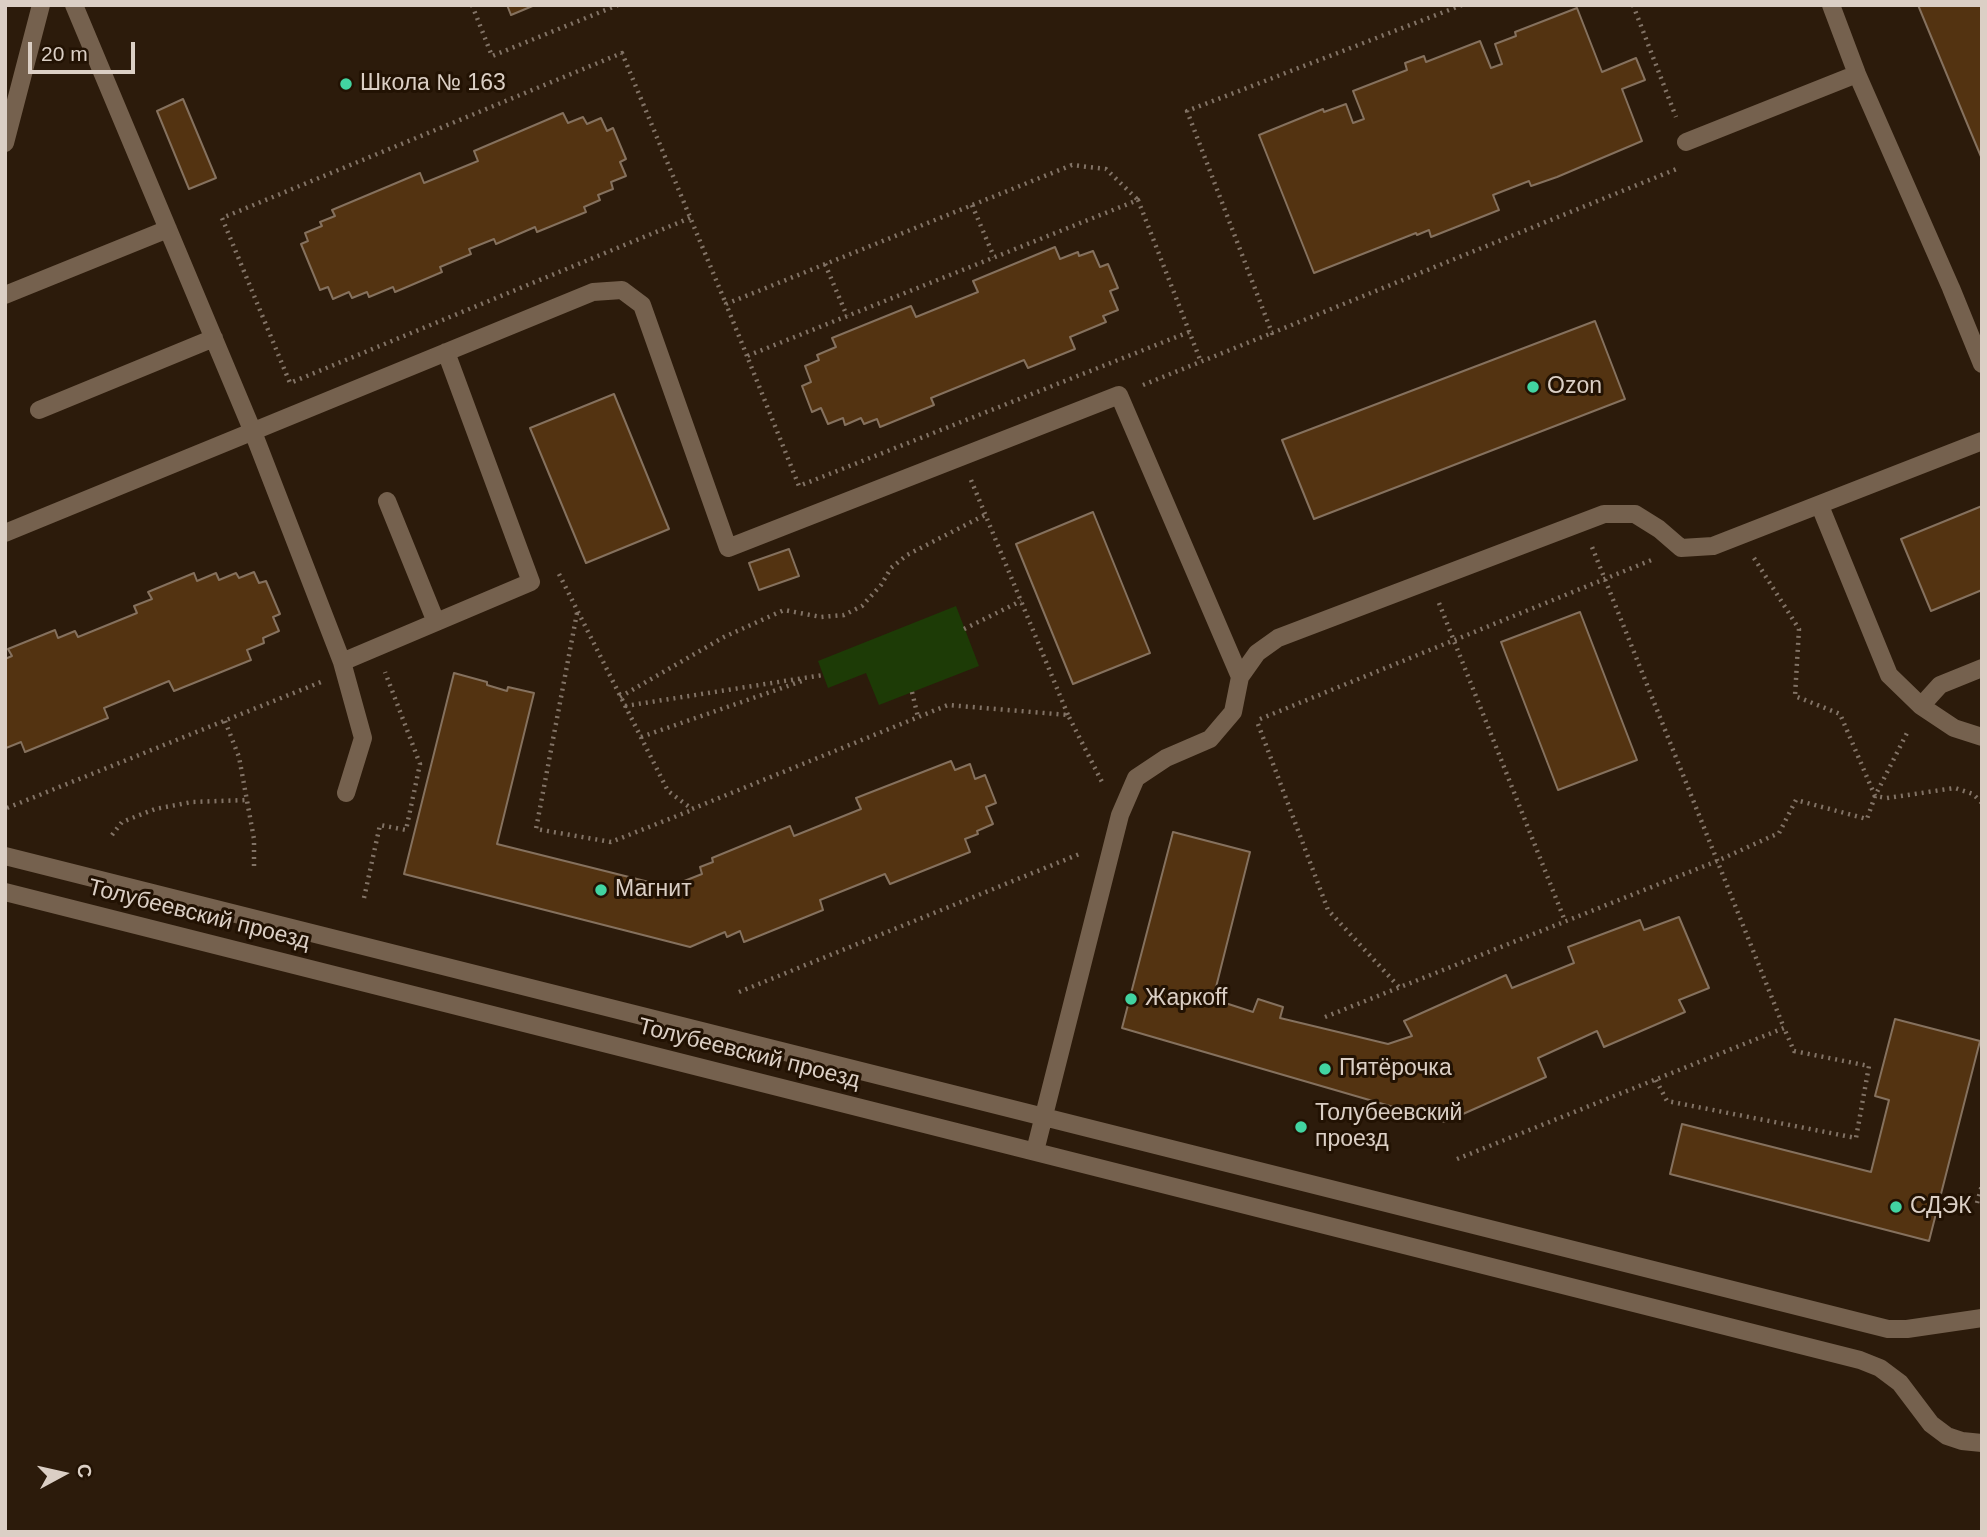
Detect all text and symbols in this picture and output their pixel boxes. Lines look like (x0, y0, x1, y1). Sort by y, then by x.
scale bar (32, 28, 138, 72)
text: 20 m (41, 42, 88, 65)
place label: Школа № 163 (360, 70, 506, 98)
marker: Школа № 163 (338, 76, 354, 92)
place label: Ozon (1547, 373, 1602, 401)
marker: Ozon (1525, 379, 1541, 395)
street label: Толубеевский проезд (85, 874, 313, 956)
place label: Магнит (615, 876, 692, 904)
marker: Магнит (593, 882, 609, 898)
place label: Жаркoff (1145, 985, 1227, 1013)
marker: Жаркoff (1123, 991, 1139, 1007)
street label: Толубеевский проезд (635, 1013, 863, 1095)
place label: Пятёрочка (1339, 1055, 1452, 1083)
marker: Пятёрочка (1317, 1061, 1333, 1077)
place label: Толубеевский проезд (1315, 1100, 1462, 1154)
marker: Толубеевский проезд (1293, 1119, 1309, 1135)
place label: СДЭК (1910, 1193, 1972, 1221)
marker: СДЭК (1888, 1199, 1904, 1215)
north arrow (28, 1439, 98, 1509)
text: С (73, 1463, 96, 1479)

